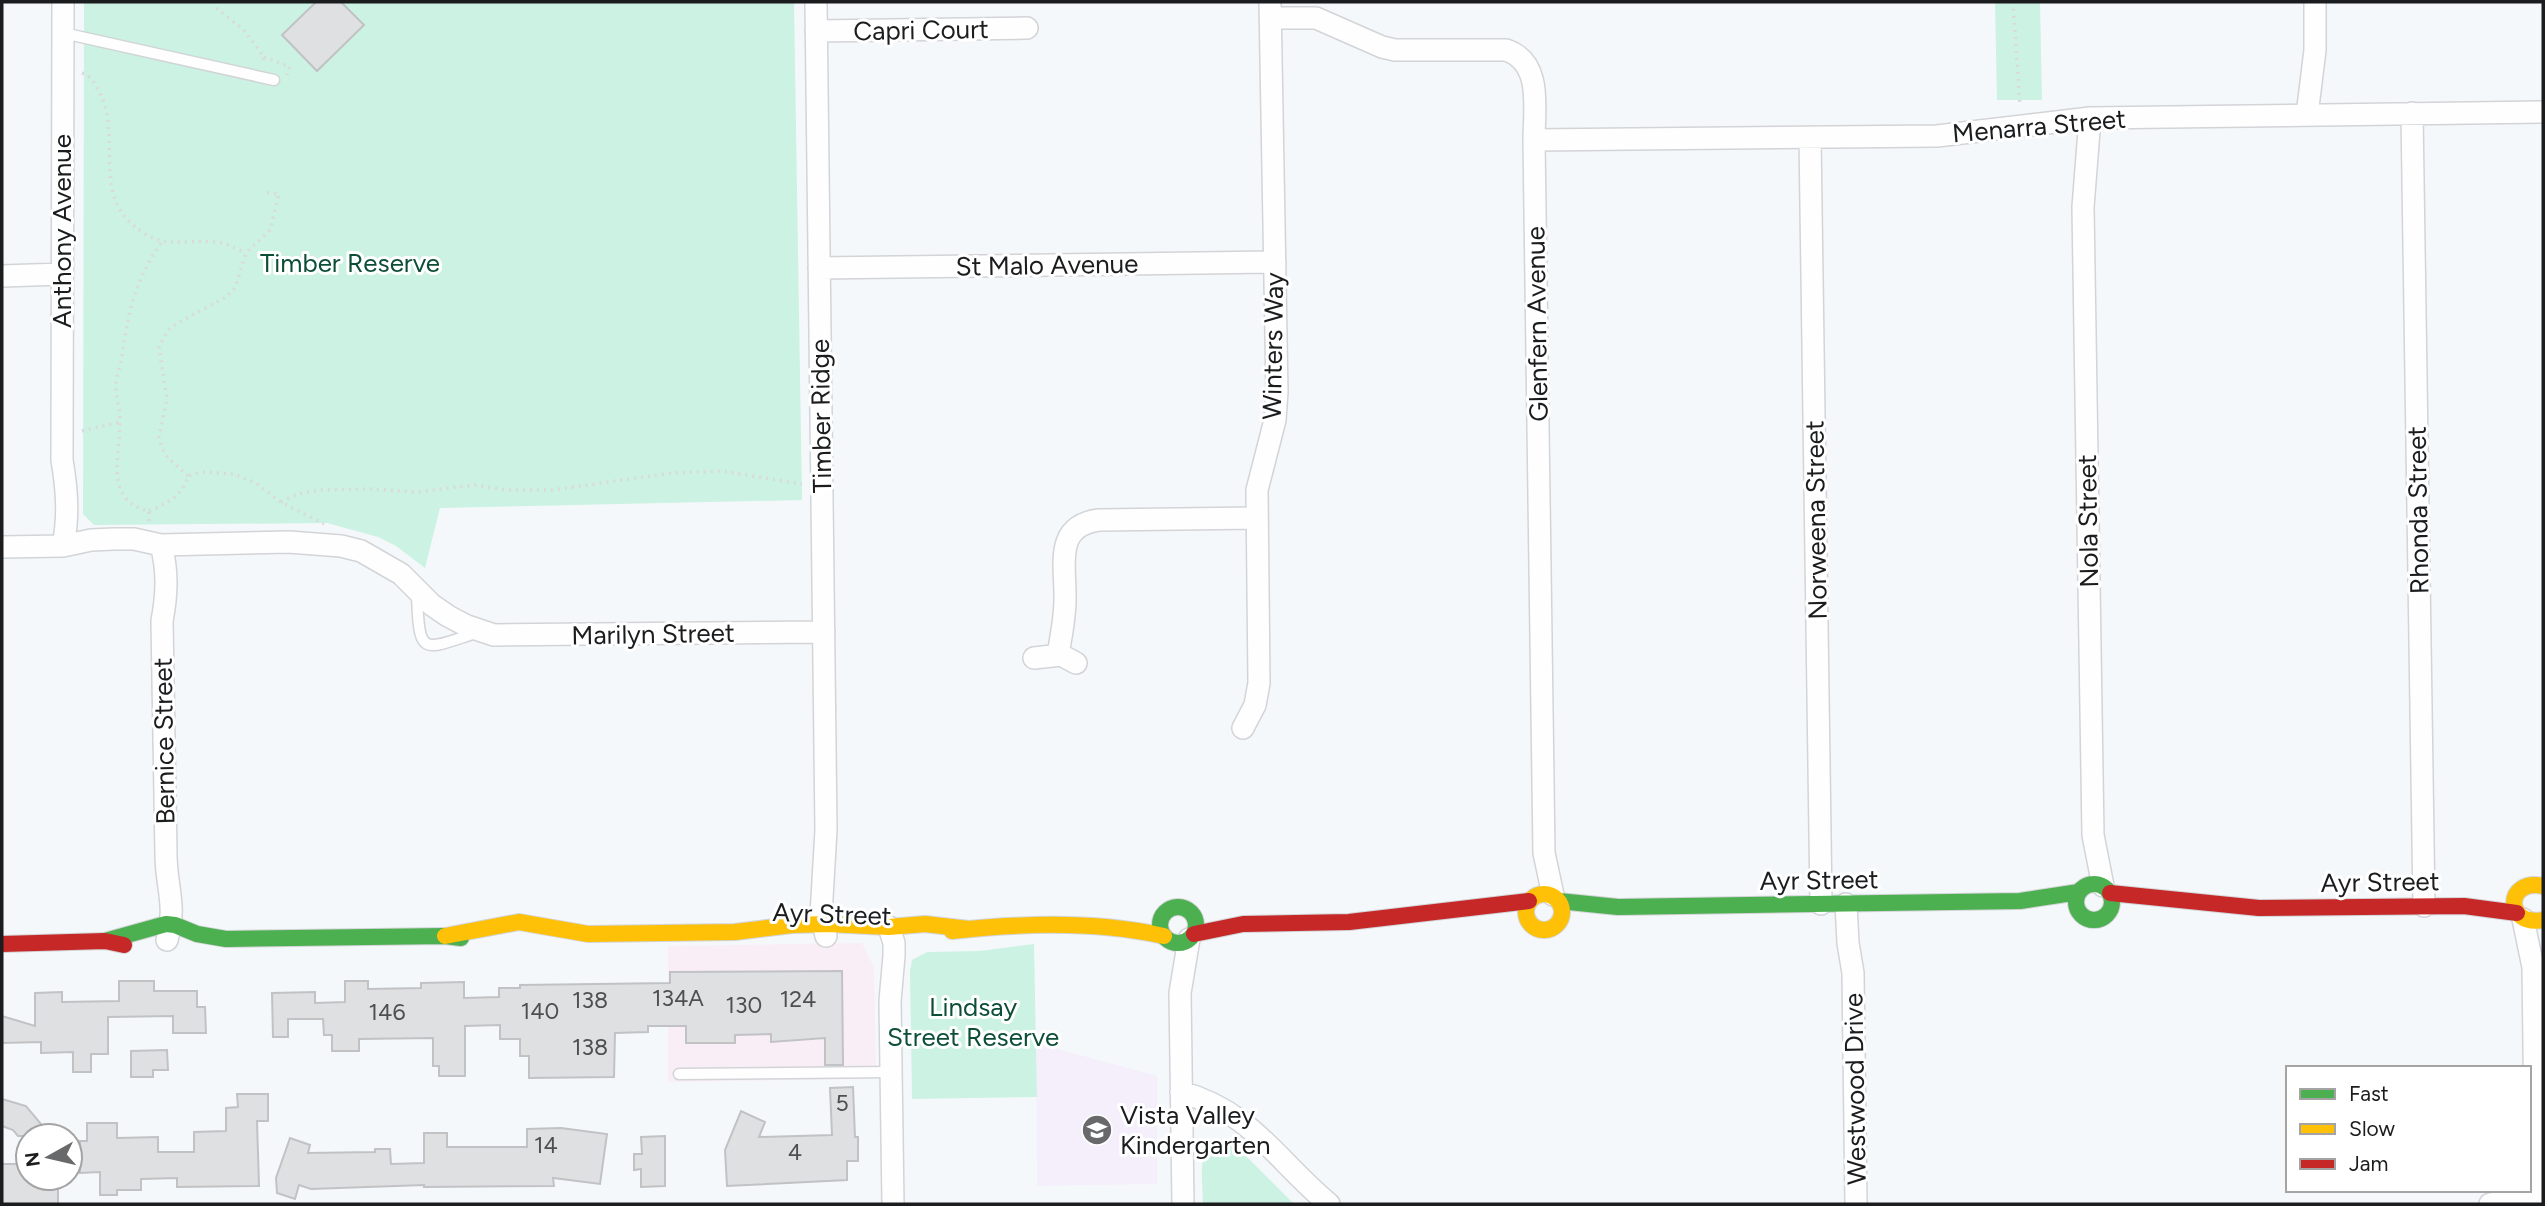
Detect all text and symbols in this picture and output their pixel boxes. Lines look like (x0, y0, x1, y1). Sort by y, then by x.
street label: Capri Court (853, 13, 989, 47)
street label: Menarra Street (1951, 102, 2127, 150)
street label: Anthony Avenue (46, 134, 78, 328)
street label: Glenfern Avenue (1519, 226, 1555, 422)
park label: Timber Reserve (260, 247, 440, 279)
street label: St Malo Avenue (955, 247, 1139, 283)
street label: Winters Way (1256, 272, 1290, 420)
street label: Timber Ridge (804, 339, 838, 493)
street label: Norweena Street (1798, 420, 1834, 620)
street label: Rhonda Street (2401, 426, 2435, 594)
street label: Nola Street (2071, 454, 2105, 588)
street label: Marilyn Street (571, 617, 735, 651)
street label: Bernice Street (147, 657, 181, 825)
street label: Ayr Street (1759, 863, 1879, 897)
street label: Ayr Street (2320, 865, 2440, 899)
street label: Ayr Street (772, 896, 892, 932)
house number: 134A (652, 984, 704, 1012)
house number: 124 (780, 985, 816, 1013)
house number: 138 (572, 986, 608, 1014)
house number: 130 (726, 991, 762, 1019)
park label: Lindsay Street Reserve (887, 991, 1059, 1053)
street label: Westwood Drive (1837, 993, 1873, 1185)
house number: 140 (521, 997, 559, 1025)
house number: 146 (369, 998, 405, 1026)
house number: 138 (572, 1033, 608, 1061)
legend (2286, 1066, 2531, 1192)
text: Fast (2349, 1081, 2389, 1106)
house number: 5 (835, 1089, 849, 1117)
place label: Vista Valley Kindergarten (1120, 1099, 1270, 1161)
school or university icon: Vista Valley Kindergarten (1080, 1113, 1114, 1147)
text: Slow (2349, 1116, 2395, 1141)
north arrow (14, 1122, 84, 1192)
house number: 14 (534, 1131, 558, 1159)
house number: 4 (788, 1138, 802, 1166)
text: N (20, 1150, 45, 1168)
text: Jam (2349, 1151, 2388, 1176)

